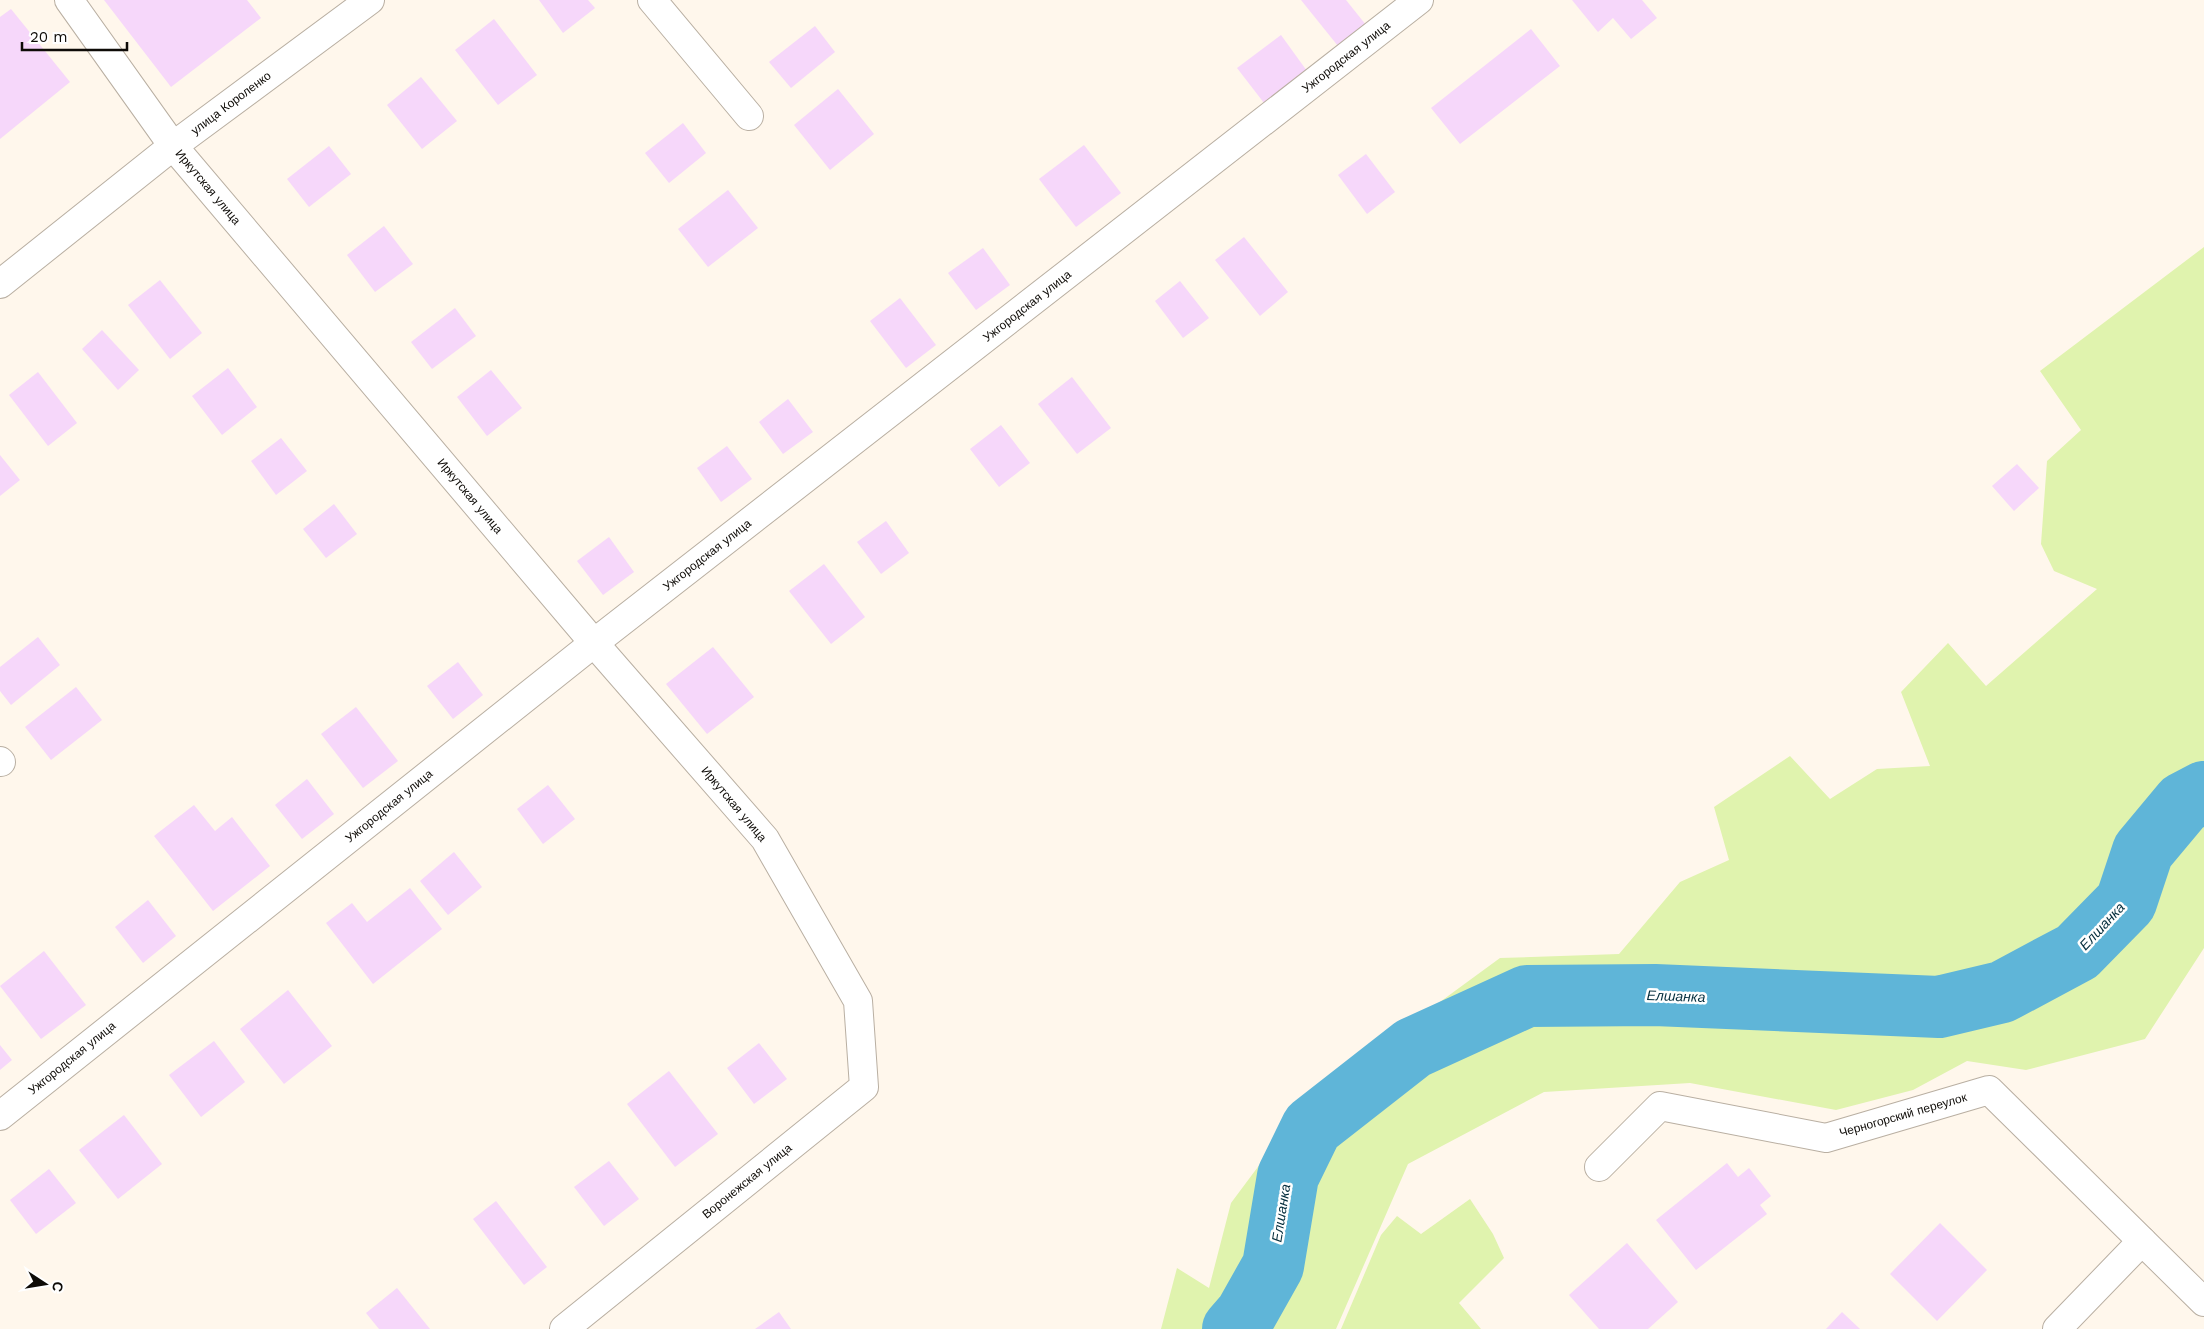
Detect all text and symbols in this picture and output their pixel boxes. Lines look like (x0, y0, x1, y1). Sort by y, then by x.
street label: Ужгородская улица (1299, 18, 1393, 96)
scale bar (22, 20, 128, 52)
text: 20 m (30, 28, 68, 46)
street label: улица Короленко (188, 68, 274, 138)
street label: Иркутская улица (172, 147, 244, 228)
street label: Ужгородская улица (980, 267, 1074, 345)
street label: Иркутская улица (434, 456, 506, 537)
street label: Ужгородская улица (660, 516, 754, 594)
street label: Иркутская улица (698, 764, 770, 845)
street label: Ужгородская улица (343, 766, 436, 845)
water label: Елшанка (2076, 899, 2128, 953)
water label: Елшанка (1646, 987, 1706, 1005)
street label: Ужгородская улица (26, 1018, 119, 1097)
street label: Черногорский переулок (1838, 1090, 1969, 1140)
street label: Воронежская улица (699, 1140, 795, 1221)
water label: Елшанка (1269, 1183, 1294, 1243)
north arrow (20, 1259, 70, 1309)
text: С (49, 1280, 67, 1293)

